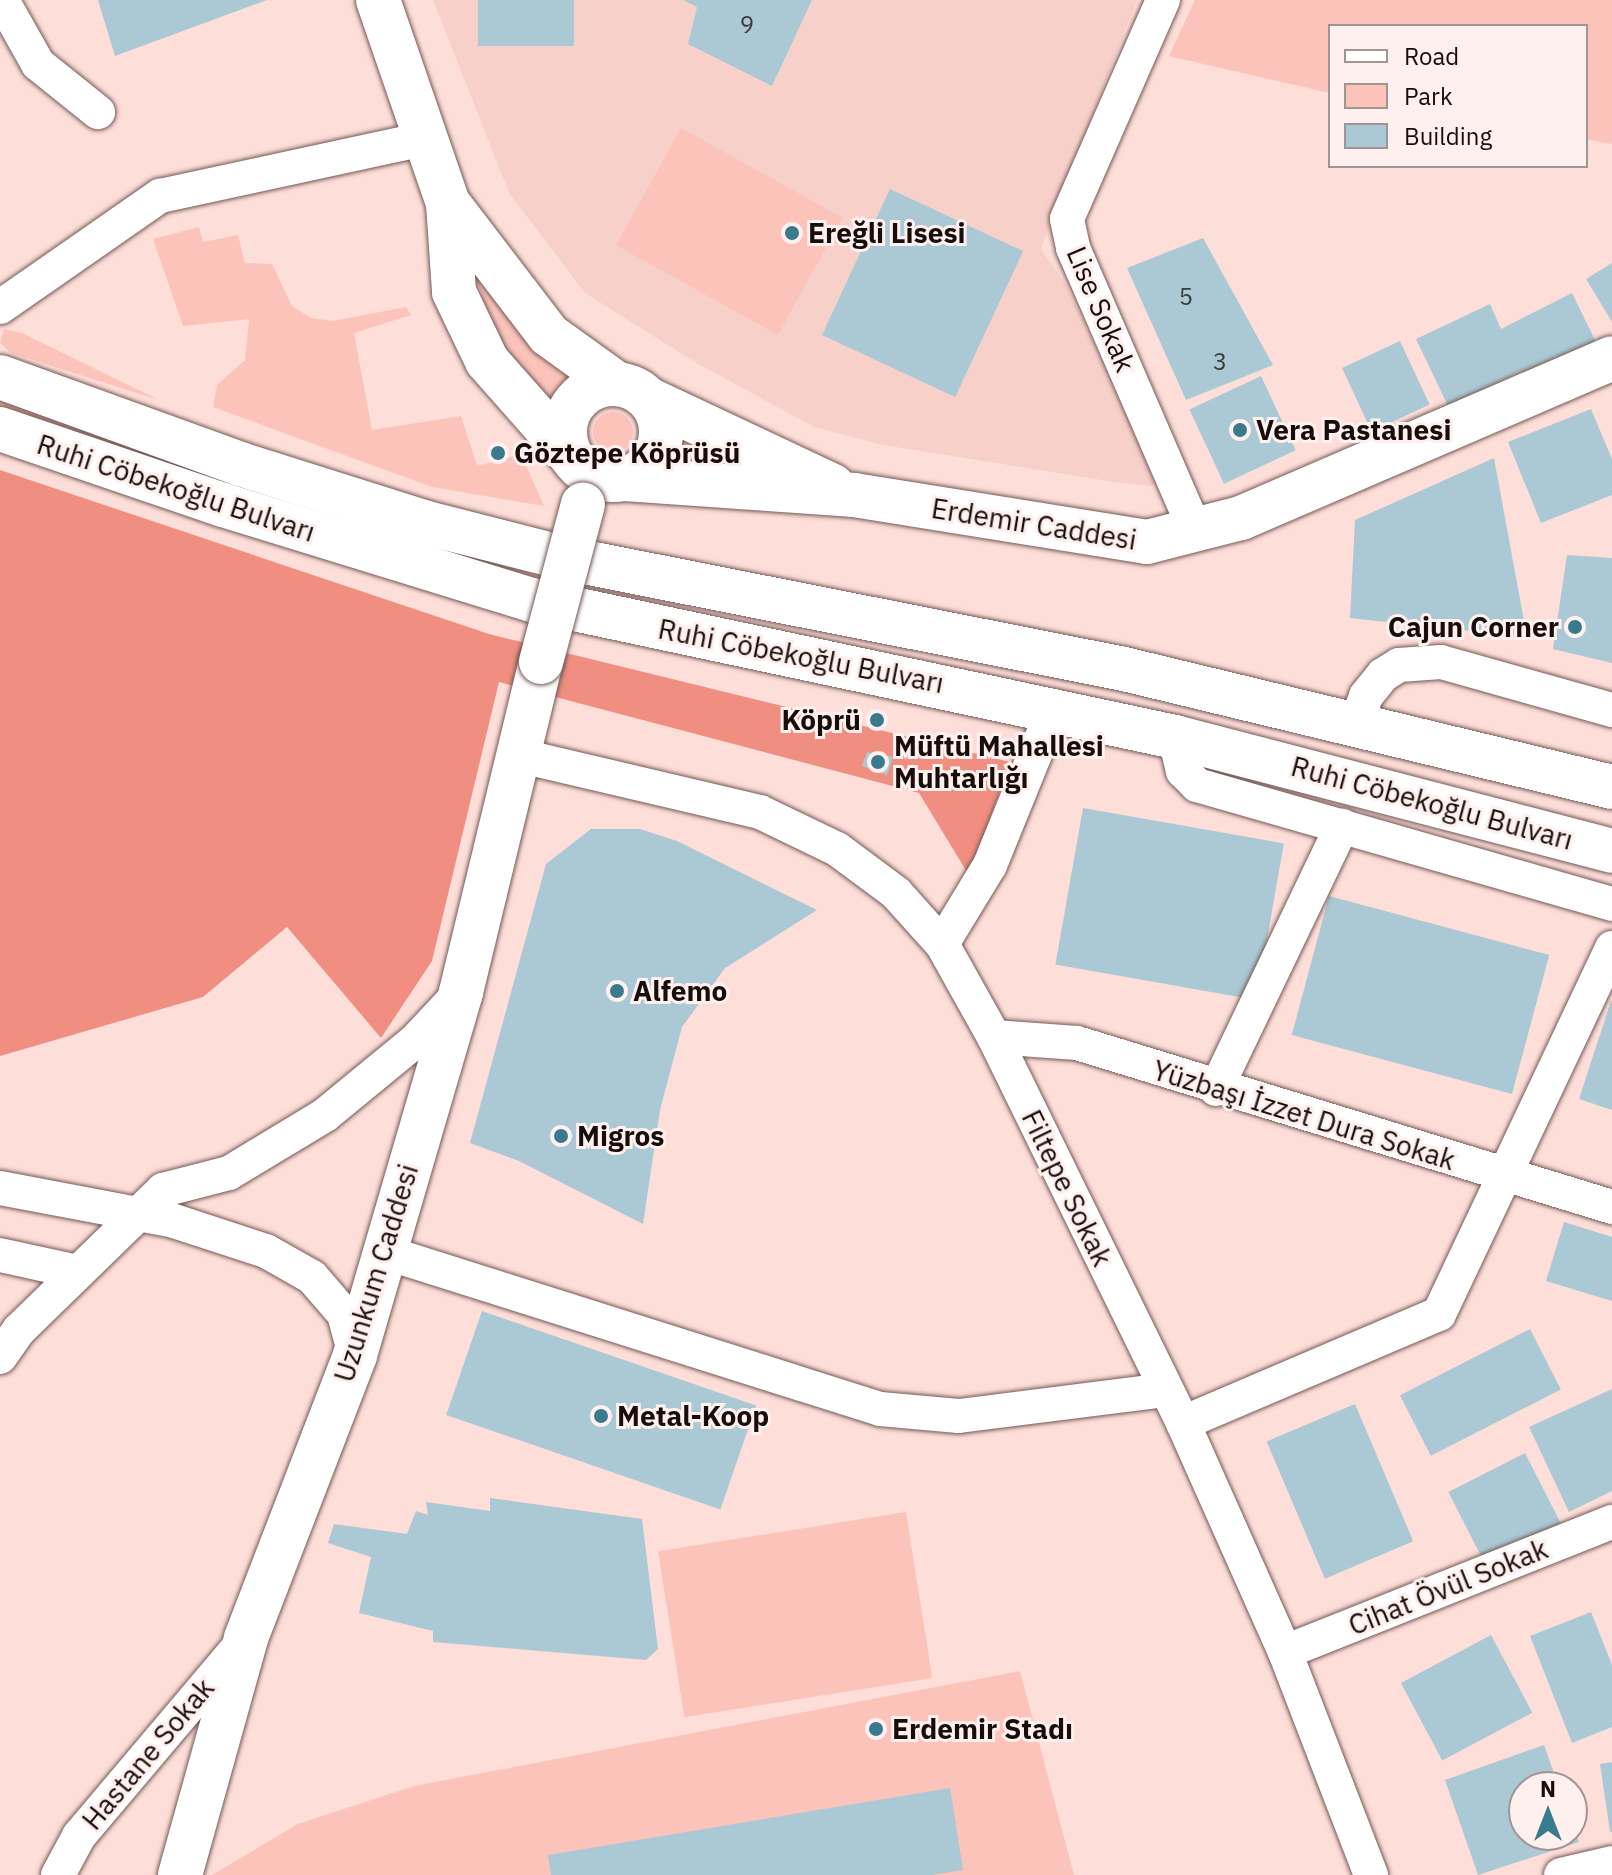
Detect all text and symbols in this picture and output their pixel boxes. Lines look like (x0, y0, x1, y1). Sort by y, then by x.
house number: 9 (740, 11, 754, 39)
legend (1328, 24, 1588, 168)
text: Road (1404, 40, 1459, 72)
text: Park (1404, 80, 1453, 112)
text: Building (1404, 120, 1492, 152)
place label: Ereğli Lisesi (808, 216, 966, 250)
marker: Ereğli Lisesi (783, 224, 801, 242)
street label: Lise Sokak (1060, 241, 1142, 377)
house number: 5 (1179, 283, 1193, 311)
house number: 3 (1213, 348, 1227, 376)
place label: Vera Pastanesi (1256, 413, 1451, 447)
marker: Vera Pastanesi (1231, 421, 1249, 439)
street label: Ruhi Cöbekoğlu Bulvarı (33, 427, 319, 549)
place label: Göztepe Köprüsü (514, 436, 740, 470)
marker: Göztepe Köprüsü (489, 444, 507, 462)
street label: Erdemir Caddesi (929, 491, 1139, 557)
place label: Cajun Corner (1388, 610, 1559, 644)
street label: Ruhi Cöbekoğlu Bulvarı (655, 612, 947, 700)
marker: Cajun Corner (1566, 618, 1584, 636)
place label: Köprü (781, 703, 861, 737)
marker: Köprü (868, 711, 886, 729)
place label: Müftü Mahallesi Muhtarlığı (894, 729, 1104, 795)
street label: Ruhi Cöbekoğlu Bulvarı (1287, 749, 1577, 857)
marker: Müftü Mahallesi Muhtarlığı (869, 753, 887, 771)
place label: Alfemo (633, 974, 727, 1008)
marker: Alfemo (608, 982, 626, 1000)
street label: Yüzbaşı İzzet Dura Sokak (1149, 1053, 1459, 1177)
street label: Filtepe Sokak (1015, 1104, 1119, 1272)
place label: Migros (577, 1119, 664, 1153)
marker: Migros (552, 1127, 570, 1145)
street label: Uzunkum Caddesi (327, 1160, 425, 1386)
place label: Metal-Koop (617, 1399, 769, 1433)
marker: Metal-Koop (592, 1407, 610, 1425)
street label: Cihat Övül Sokak (1344, 1532, 1552, 1642)
street label: Hastane Sokak (75, 1672, 221, 1836)
place label: Erdemir Stadı (892, 1712, 1073, 1746)
marker: Erdemir Stadı (867, 1720, 885, 1738)
north arrow (1508, 1771, 1588, 1851)
text: N (1540, 1774, 1556, 1803)

